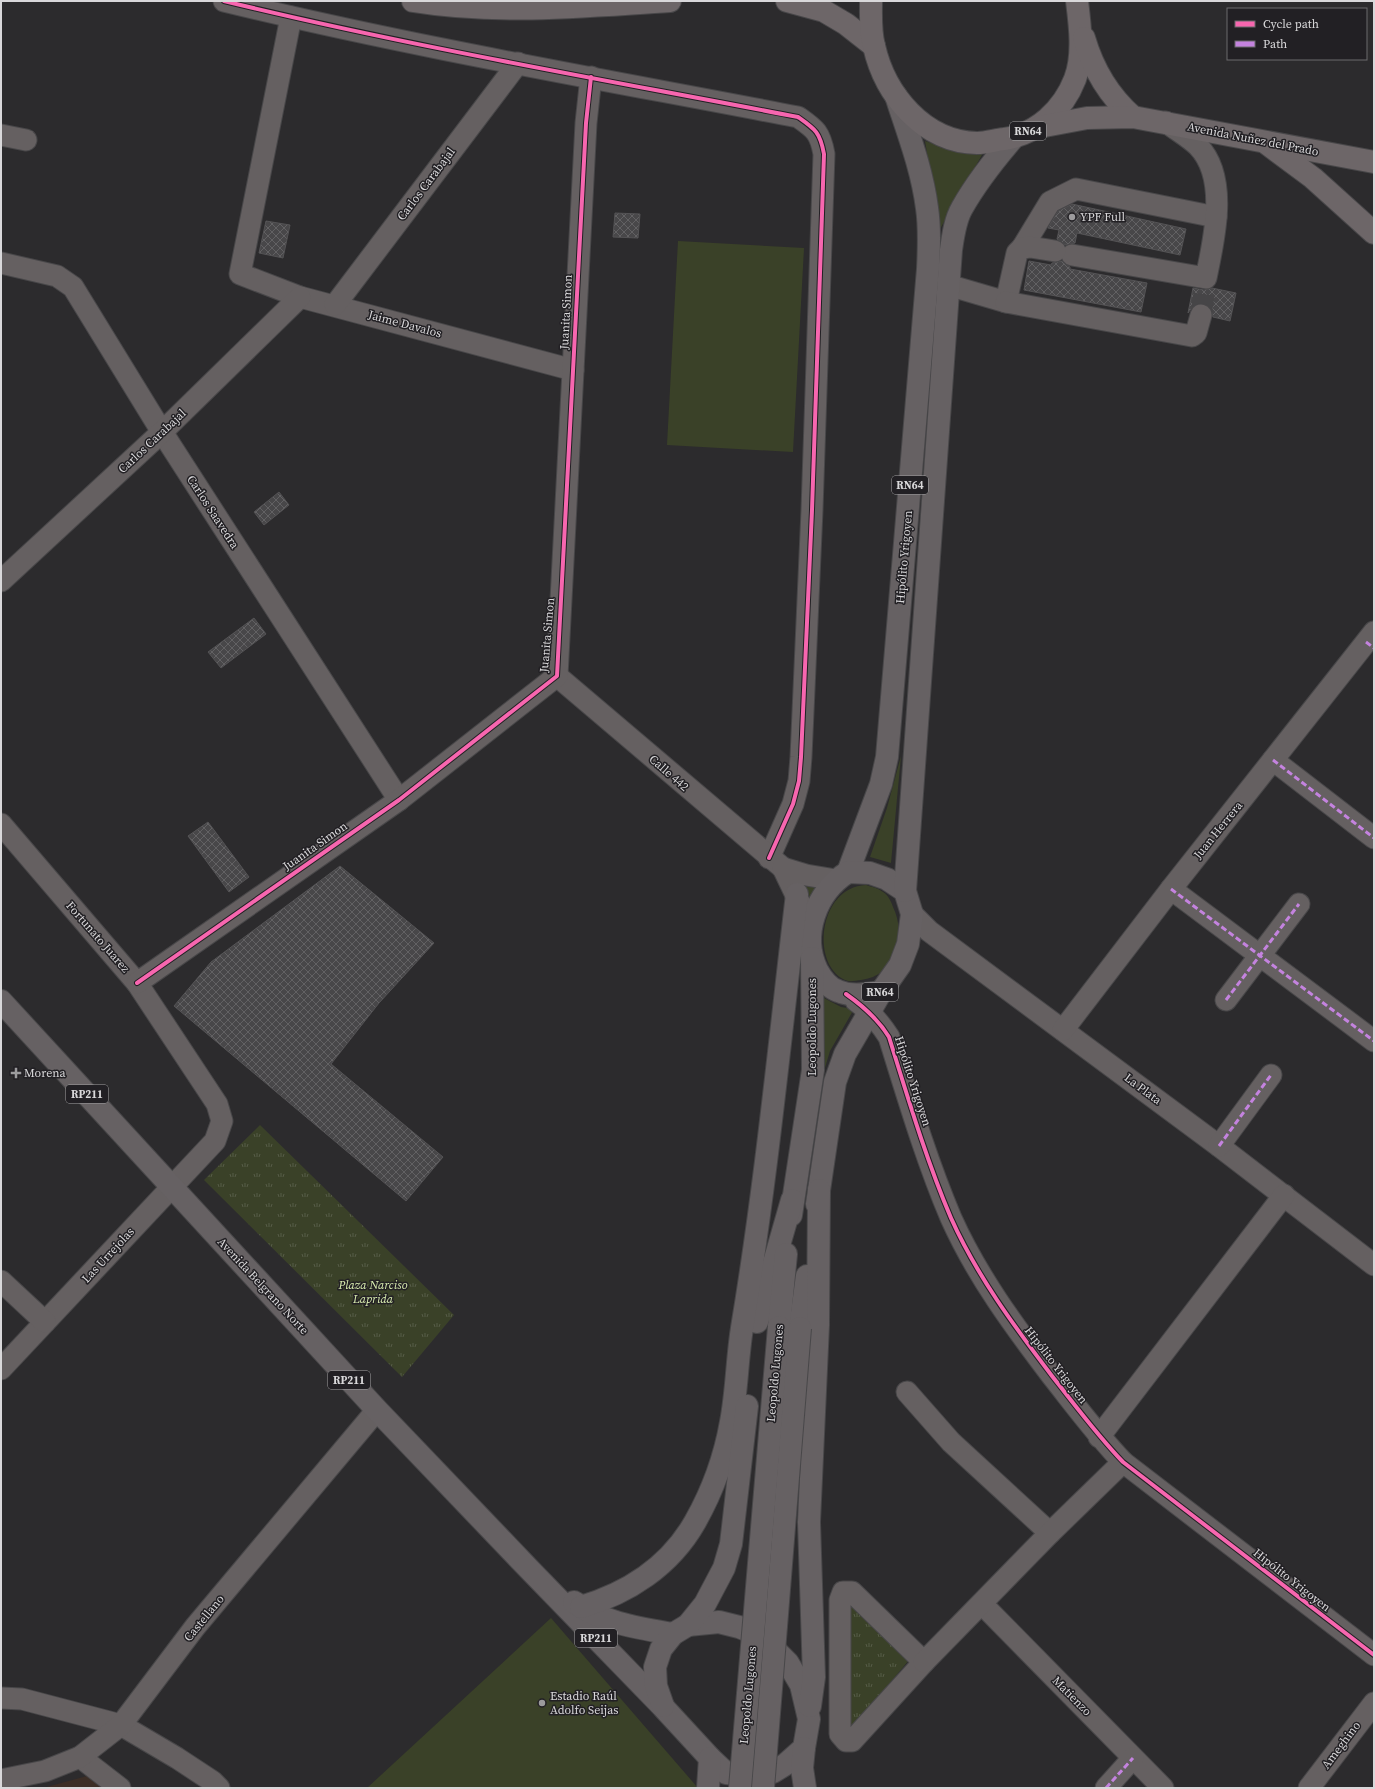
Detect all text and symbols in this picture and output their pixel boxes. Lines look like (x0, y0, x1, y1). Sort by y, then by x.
legend (1227, 8, 1367, 60)
text: Cycle path (1263, 16, 1319, 32)
text: Path (1263, 36, 1287, 52)
street label: Avenida Nuñez del Prado (1186, 118, 1320, 160)
road number: RN64 (1010, 122, 1046, 140)
street label: Carlos Carabajal (393, 144, 459, 224)
place label: YPF Full (1080, 209, 1126, 225)
marker: YPF Full (1067, 212, 1077, 222)
street label: Juanita Simon (556, 274, 576, 351)
street label: Jaime Davalos (366, 306, 443, 341)
street label: Carlos Carabajal (115, 405, 190, 477)
street label: Carlos Saavedra (183, 472, 243, 553)
road number: RN64 (892, 476, 928, 494)
street label: Hipólito Yrigoyen (892, 510, 916, 604)
street label: Juanita Simon (536, 597, 558, 674)
street label: Calle 442 (646, 751, 692, 795)
street label: Juan Herrera (1189, 797, 1247, 863)
street label: Juanita Simon (279, 818, 350, 875)
street label: Fortunato Juarez (63, 898, 134, 976)
street label: Leopoldo Lugones (804, 978, 820, 1076)
road number: RN64 (862, 983, 898, 1001)
street label: Hipólito Yrigoyen (891, 1034, 935, 1128)
place label: Morena (24, 1065, 67, 1081)
marker: Morena (11, 1068, 21, 1078)
street label: La Plata (1121, 1070, 1166, 1109)
road number: RP211 (66, 1085, 108, 1103)
street label: Las Urrejolas (78, 1224, 138, 1286)
street label: Avenida Belgrano Norte (214, 1234, 312, 1338)
park label: Plaza Narciso Laprida (337, 1277, 408, 1307)
street label: Leopoldo Lugones (763, 1323, 787, 1423)
street label: Hipólito Yrigoyen (1021, 1323, 1091, 1407)
road number: RP211 (328, 1371, 370, 1389)
street label: Hipólito Yrigoyen (1250, 1545, 1334, 1615)
street label: Castellano (180, 1591, 228, 1645)
road number: RP211 (575, 1629, 617, 1647)
street label: Leopoldo Lugones (736, 1645, 760, 1745)
street label: Matienzo (1049, 1673, 1095, 1719)
place label: Estadio Raúl Adolfo Seijas (550, 1688, 619, 1718)
marker: Estadio Raúl Adolfo Seijas (537, 1698, 547, 1708)
street label: Ameghino (1318, 1718, 1364, 1772)

